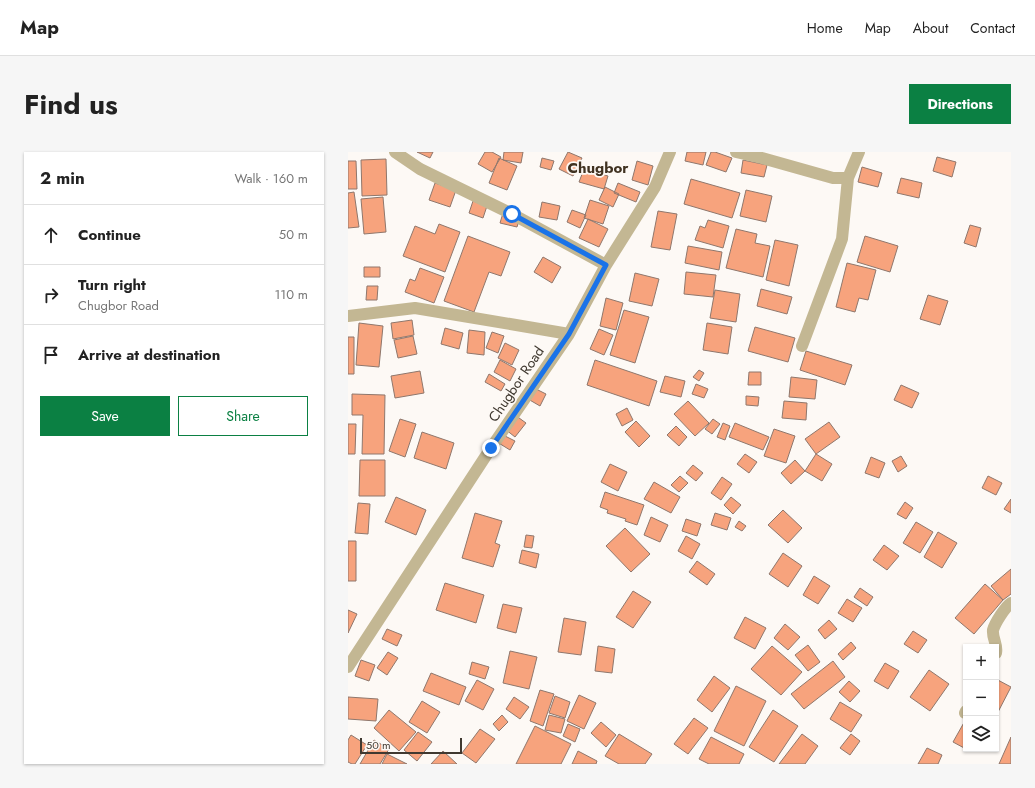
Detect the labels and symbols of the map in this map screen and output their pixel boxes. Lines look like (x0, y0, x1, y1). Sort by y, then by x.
district label: Chugbor (567, 157, 629, 179)
route start (503, 205, 521, 223)
street label: Chugbor Road (483, 342, 549, 426)
route end (482, 439, 500, 457)
scale bar (360, 736, 462, 755)

